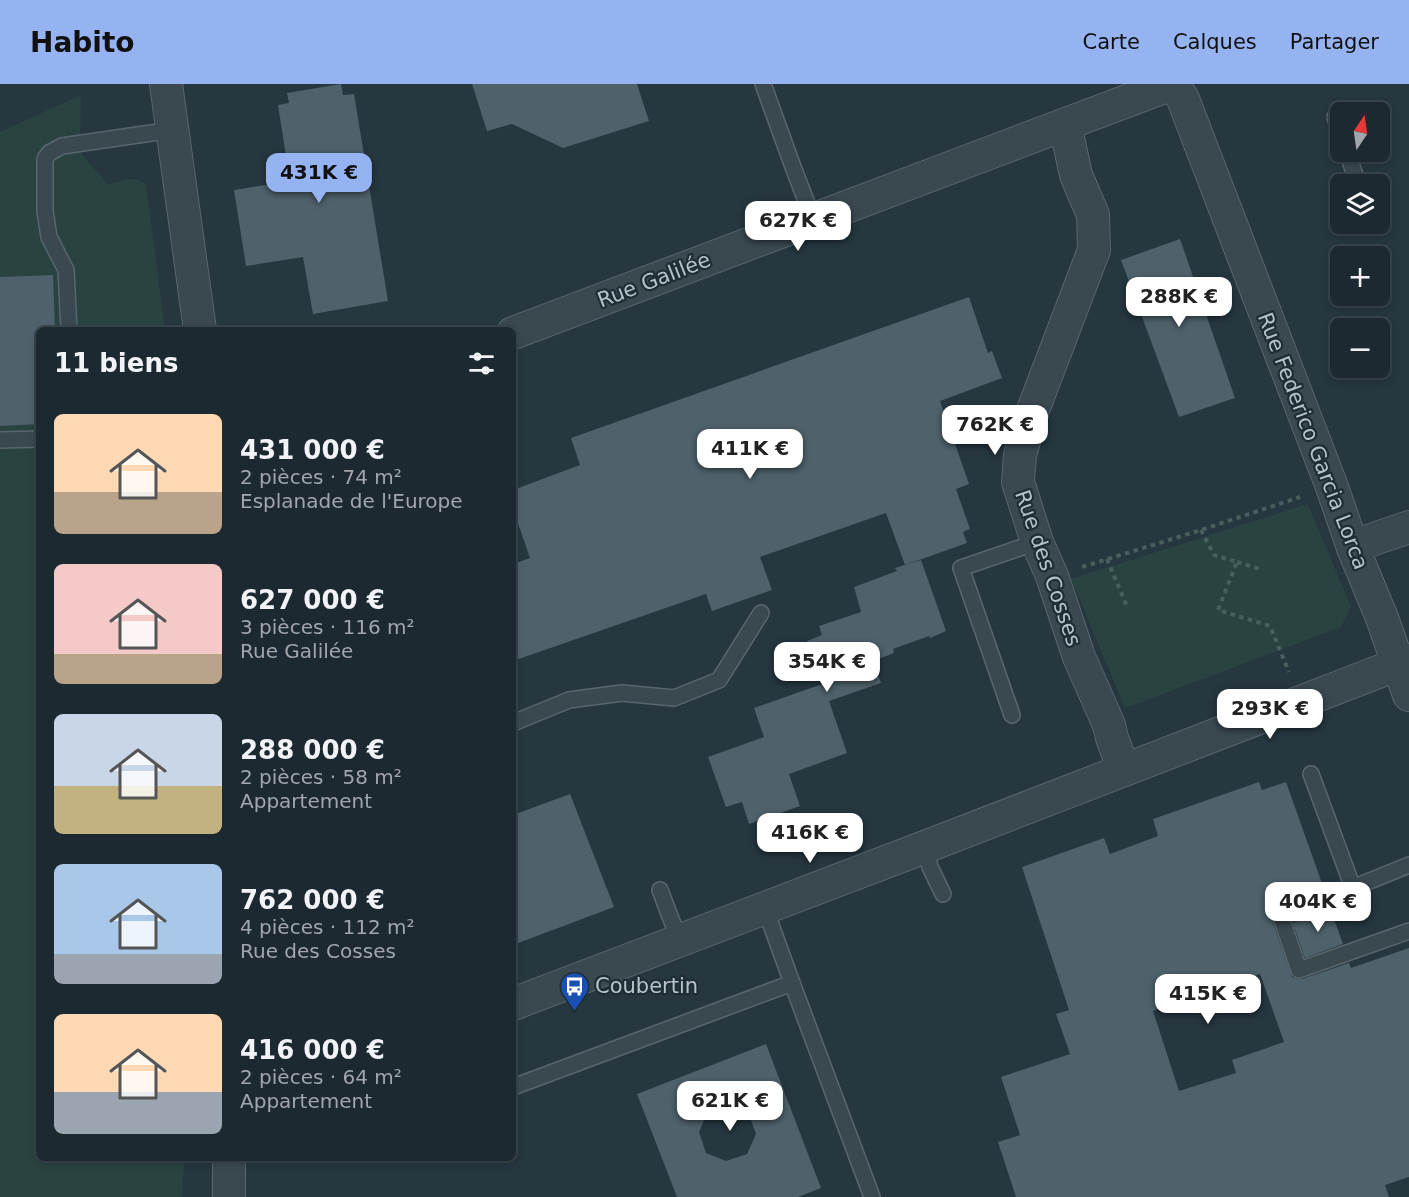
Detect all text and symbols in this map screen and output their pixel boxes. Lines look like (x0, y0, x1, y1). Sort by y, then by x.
text: Habito (30, 26, 135, 59)
text: Carte (1083, 30, 1140, 54)
text: Calques (1173, 30, 1257, 54)
text: Partager (1290, 30, 1379, 54)
north arrow (1330, 102, 1390, 162)
map controls (1330, 102, 1390, 378)
pin: 431K € (270, 153, 368, 204)
text: 431K € (280, 160, 358, 184)
button: layers (1330, 174, 1390, 234)
pin: 627K € (749, 201, 847, 252)
text: 627K € (759, 208, 837, 232)
button: + (1330, 246, 1390, 306)
street label: Rue Galilée (594, 247, 714, 313)
pin: 288K € (1130, 277, 1228, 328)
text: 288K € (1140, 284, 1218, 308)
street label: Rue Federico Garcia Lorca (1253, 309, 1373, 573)
button: − (1330, 318, 1390, 378)
icon: filters (465, 347, 498, 380)
text: 11 biens (54, 348, 178, 378)
pin: 762K € (946, 405, 1044, 456)
text: 762K € (956, 412, 1034, 436)
pin: 411K € (701, 429, 799, 480)
text: 431 000 € (240, 435, 385, 465)
text: 411K € (711, 436, 789, 460)
icon: home (102, 438, 174, 510)
text: 2 pièces · 74 m² (240, 465, 402, 489)
street label: Rue des Cosses (1010, 487, 1086, 649)
text: Esplanade de l'Europe (240, 489, 463, 513)
text: 627 000 € (240, 585, 385, 615)
icon: home (102, 588, 174, 660)
text: 3 pièces · 116 m² (240, 615, 414, 639)
text: Rue Galilée (240, 639, 353, 663)
pin: 354K € (778, 642, 876, 693)
text: 354K € (788, 649, 866, 673)
pin: 293K € (1221, 689, 1319, 740)
text: 293K € (1231, 696, 1309, 720)
text: 288 000 € (240, 735, 385, 765)
icon: home (102, 738, 174, 810)
text: 2 pièces · 58 m² (240, 765, 402, 789)
text: Appartement (240, 789, 372, 813)
pin: 416K € (761, 813, 859, 864)
text: 416K € (771, 820, 849, 844)
pin: 404K € (1269, 882, 1367, 933)
text: 762 000 € (240, 885, 385, 915)
icon: home (102, 888, 174, 960)
text: 404K € (1279, 889, 1357, 913)
text: 4 pièces · 112 m² (240, 915, 414, 939)
text: Rue des Cosses (240, 939, 396, 963)
bus stop icon: Coubertin (558, 970, 590, 1012)
place label: Coubertin (595, 974, 698, 998)
pin: 415K € (1159, 974, 1257, 1025)
text: 415K € (1169, 981, 1247, 1005)
text: 416 000 € (240, 1035, 385, 1065)
icon: home (102, 1038, 174, 1110)
text: 2 pièces · 64 m² (240, 1065, 402, 1089)
pin: 621K € (681, 1081, 779, 1132)
text: 621K € (691, 1088, 769, 1112)
text: Appartement (240, 1089, 372, 1113)

